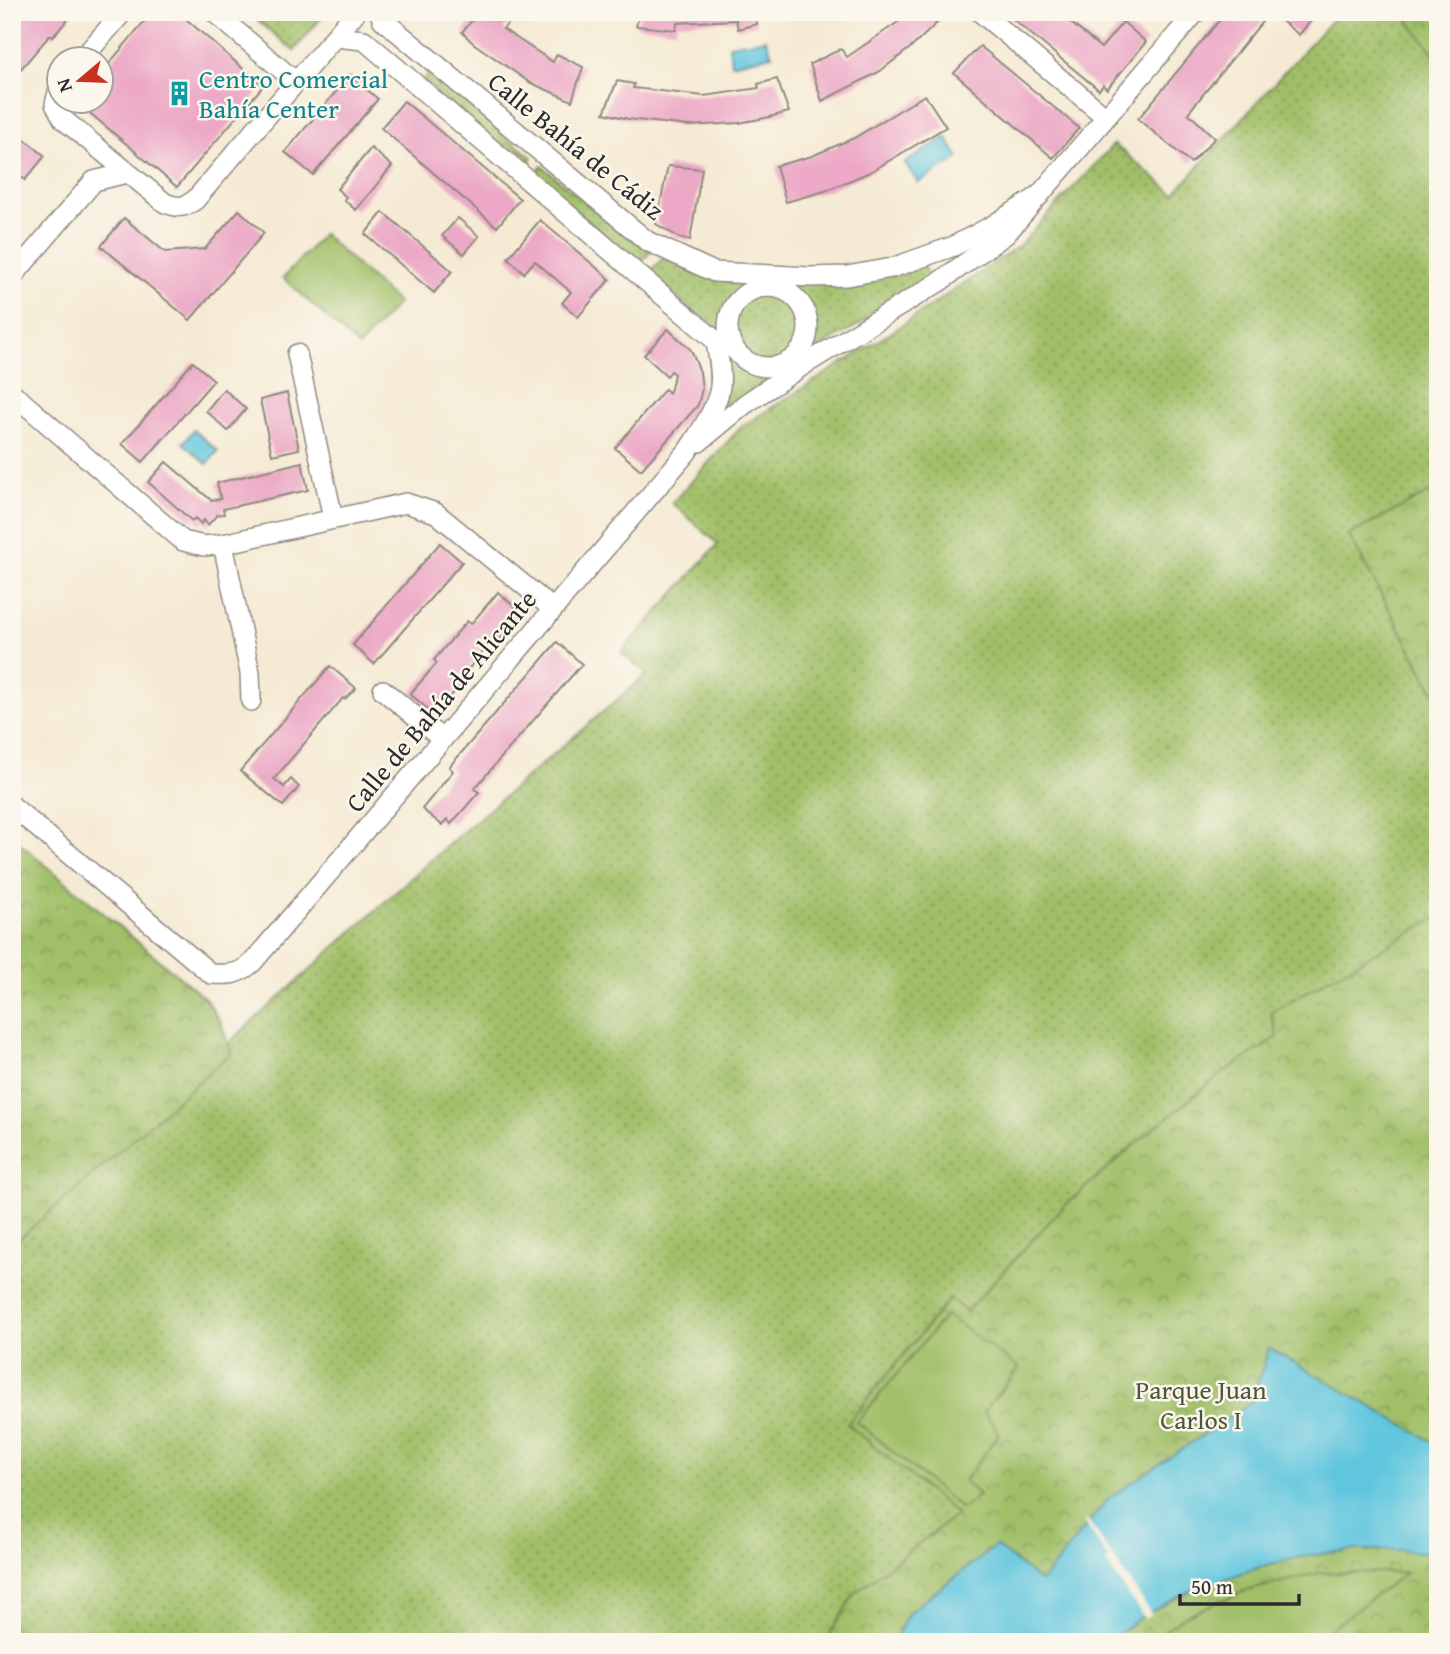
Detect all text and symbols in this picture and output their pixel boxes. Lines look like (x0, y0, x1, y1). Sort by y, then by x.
north arrow (46, 46, 116, 116)
place label: Centro Comercial Bahía Center (199, 59, 388, 128)
street label: Calle Bahía de Cádiz (480, 62, 673, 229)
text: N (49, 75, 79, 96)
building icon: Centro Comercial Bahía Center (165, 80, 193, 108)
street label: Calle de Bahía de Alicante (336, 581, 545, 820)
park label: Parque Juan Carlos I (1135, 1370, 1267, 1439)
scale bar (1180, 1563, 1300, 1607)
text: 50 m (1191, 1571, 1233, 1602)

